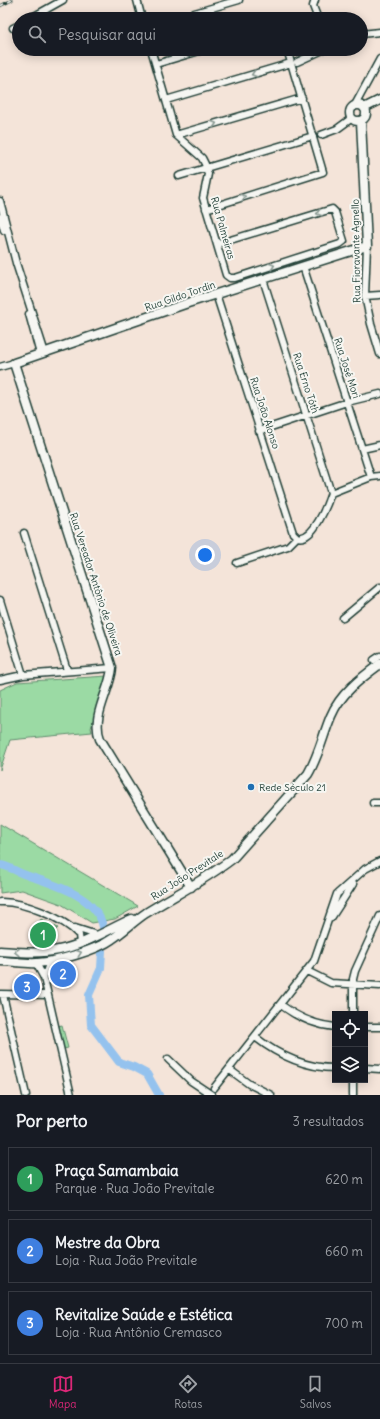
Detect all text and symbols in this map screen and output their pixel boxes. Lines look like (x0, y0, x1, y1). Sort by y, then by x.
search box (12, 12, 368, 56)
icon: search (26, 23, 48, 45)
text: Pesquisar aqui (58, 25, 156, 44)
one-way arrow (250, 69, 257, 78)
one-way arrow (210, 120, 217, 129)
one-way arrow (240, 193, 247, 202)
street label: Rua Palmeiras (208, 195, 238, 261)
street label: Rua Fioravante Agnello (349, 199, 363, 303)
one-way arrow (316, 208, 323, 217)
one-way arrow (268, 262, 275, 271)
street label: Rua Gildo Tordin (143, 278, 217, 314)
street label: Rua José Mori (331, 336, 363, 400)
street label: Rua Erno Tóth (290, 351, 322, 415)
street label: Rua João Alonso (247, 375, 283, 451)
street label: Rua Vereador Antônio de Oliveira (67, 511, 125, 657)
your location (195, 545, 215, 565)
place label: Rede Século 21 (259, 781, 326, 794)
marker: Rede Século 21 (246, 782, 256, 792)
street label: Rua João Previtale (148, 847, 226, 903)
pin: 1 (30, 920, 56, 950)
one-way arrow (14, 948, 20, 956)
one-way arrow (76, 949, 83, 957)
pin: 2 (50, 959, 76, 989)
pin: 3 (14, 972, 40, 1002)
map controls (332, 1011, 368, 1083)
button: locate (332, 1011, 368, 1047)
button: layers (332, 1047, 368, 1083)
text: Por perto (16, 1110, 87, 1132)
text: 3 resultados (293, 1113, 364, 1130)
text: Praça Samambaia (55, 1161, 179, 1180)
text: 1 (27, 1171, 33, 1188)
text: 620 m (325, 1171, 363, 1188)
text: Parque · Rua João Previtale (55, 1180, 214, 1197)
text: Mestre da Obra (55, 1233, 160, 1252)
text: 2 (26, 1243, 34, 1260)
text: 660 m (325, 1243, 363, 1260)
text: Loja · Rua João Previtale (55, 1252, 197, 1269)
text: Revitalize Saúde e Estética (55, 1305, 233, 1324)
text: 3 (26, 1315, 34, 1332)
text: 700 m (325, 1315, 363, 1332)
text: Loja · Rua Antônio Cremasco (55, 1324, 222, 1341)
tab: Mapa (49, 1373, 77, 1411)
tab: Rotas (174, 1373, 202, 1411)
tab: Salvos (300, 1373, 331, 1411)

